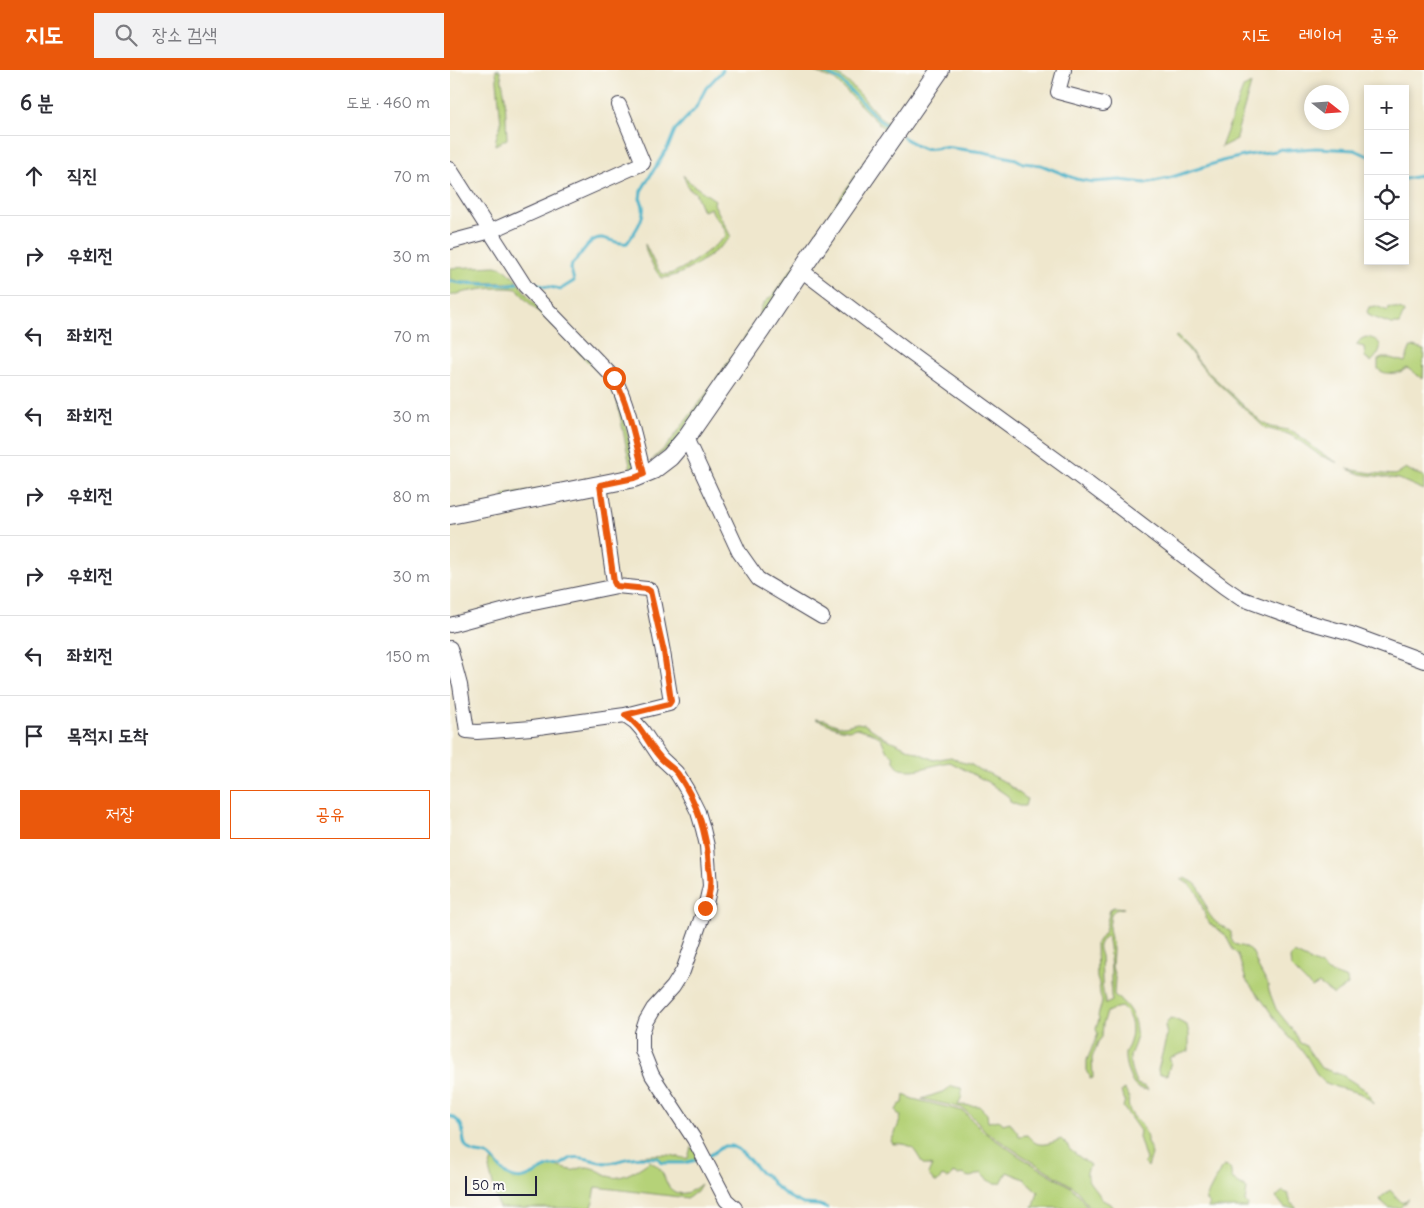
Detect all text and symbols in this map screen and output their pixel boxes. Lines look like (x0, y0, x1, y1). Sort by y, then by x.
search box (94, 13, 444, 58)
text: 지도 (25, 19, 64, 49)
icon: search (112, 21, 140, 49)
text: 장소 검색 (152, 22, 217, 46)
text: 지도 (1242, 23, 1271, 46)
text: 레이어 (1299, 23, 1342, 46)
text: 공유 (1370, 23, 1399, 46)
north arrow (1304, 85, 1349, 130)
map controls (1364, 85, 1409, 265)
button: + (1364, 85, 1409, 130)
text: 6 분 (20, 89, 54, 116)
text: 도보 · 460 m (346, 92, 430, 112)
button: − (1364, 130, 1409, 175)
icon: ahead (20, 162, 48, 190)
text: 직진 (67, 163, 98, 187)
text: 70 m (394, 166, 430, 186)
button: locate (1364, 175, 1409, 220)
button: layers (1364, 220, 1409, 265)
icon: right (20, 242, 48, 270)
text: 우회전 (67, 243, 113, 267)
text: 30 m (393, 246, 430, 266)
icon: left (20, 322, 48, 350)
text: 좌회전 (67, 323, 113, 347)
text: 70 m (394, 326, 430, 346)
route start (603, 367, 626, 390)
icon: left (20, 402, 48, 430)
text: 좌회전 (67, 403, 113, 427)
text: 30 m (393, 406, 430, 426)
icon: right (20, 482, 48, 510)
text: 우회전 (67, 483, 113, 507)
text: 80 m (392, 486, 430, 506)
icon: right (20, 562, 48, 590)
text: 우회전 (67, 563, 113, 587)
text: 30 m (393, 566, 430, 586)
icon: left (20, 642, 48, 670)
text: 좌회전 (67, 643, 113, 667)
text: 150 m (386, 646, 430, 666)
icon: arrive (20, 722, 48, 750)
text: 목적지 도착 (67, 723, 148, 747)
button: 저장 (20, 790, 220, 839)
button: 공유 (230, 790, 430, 839)
route end (694, 897, 717, 920)
scale bar (465, 1173, 538, 1196)
text: 50 m (472, 1176, 505, 1194)

